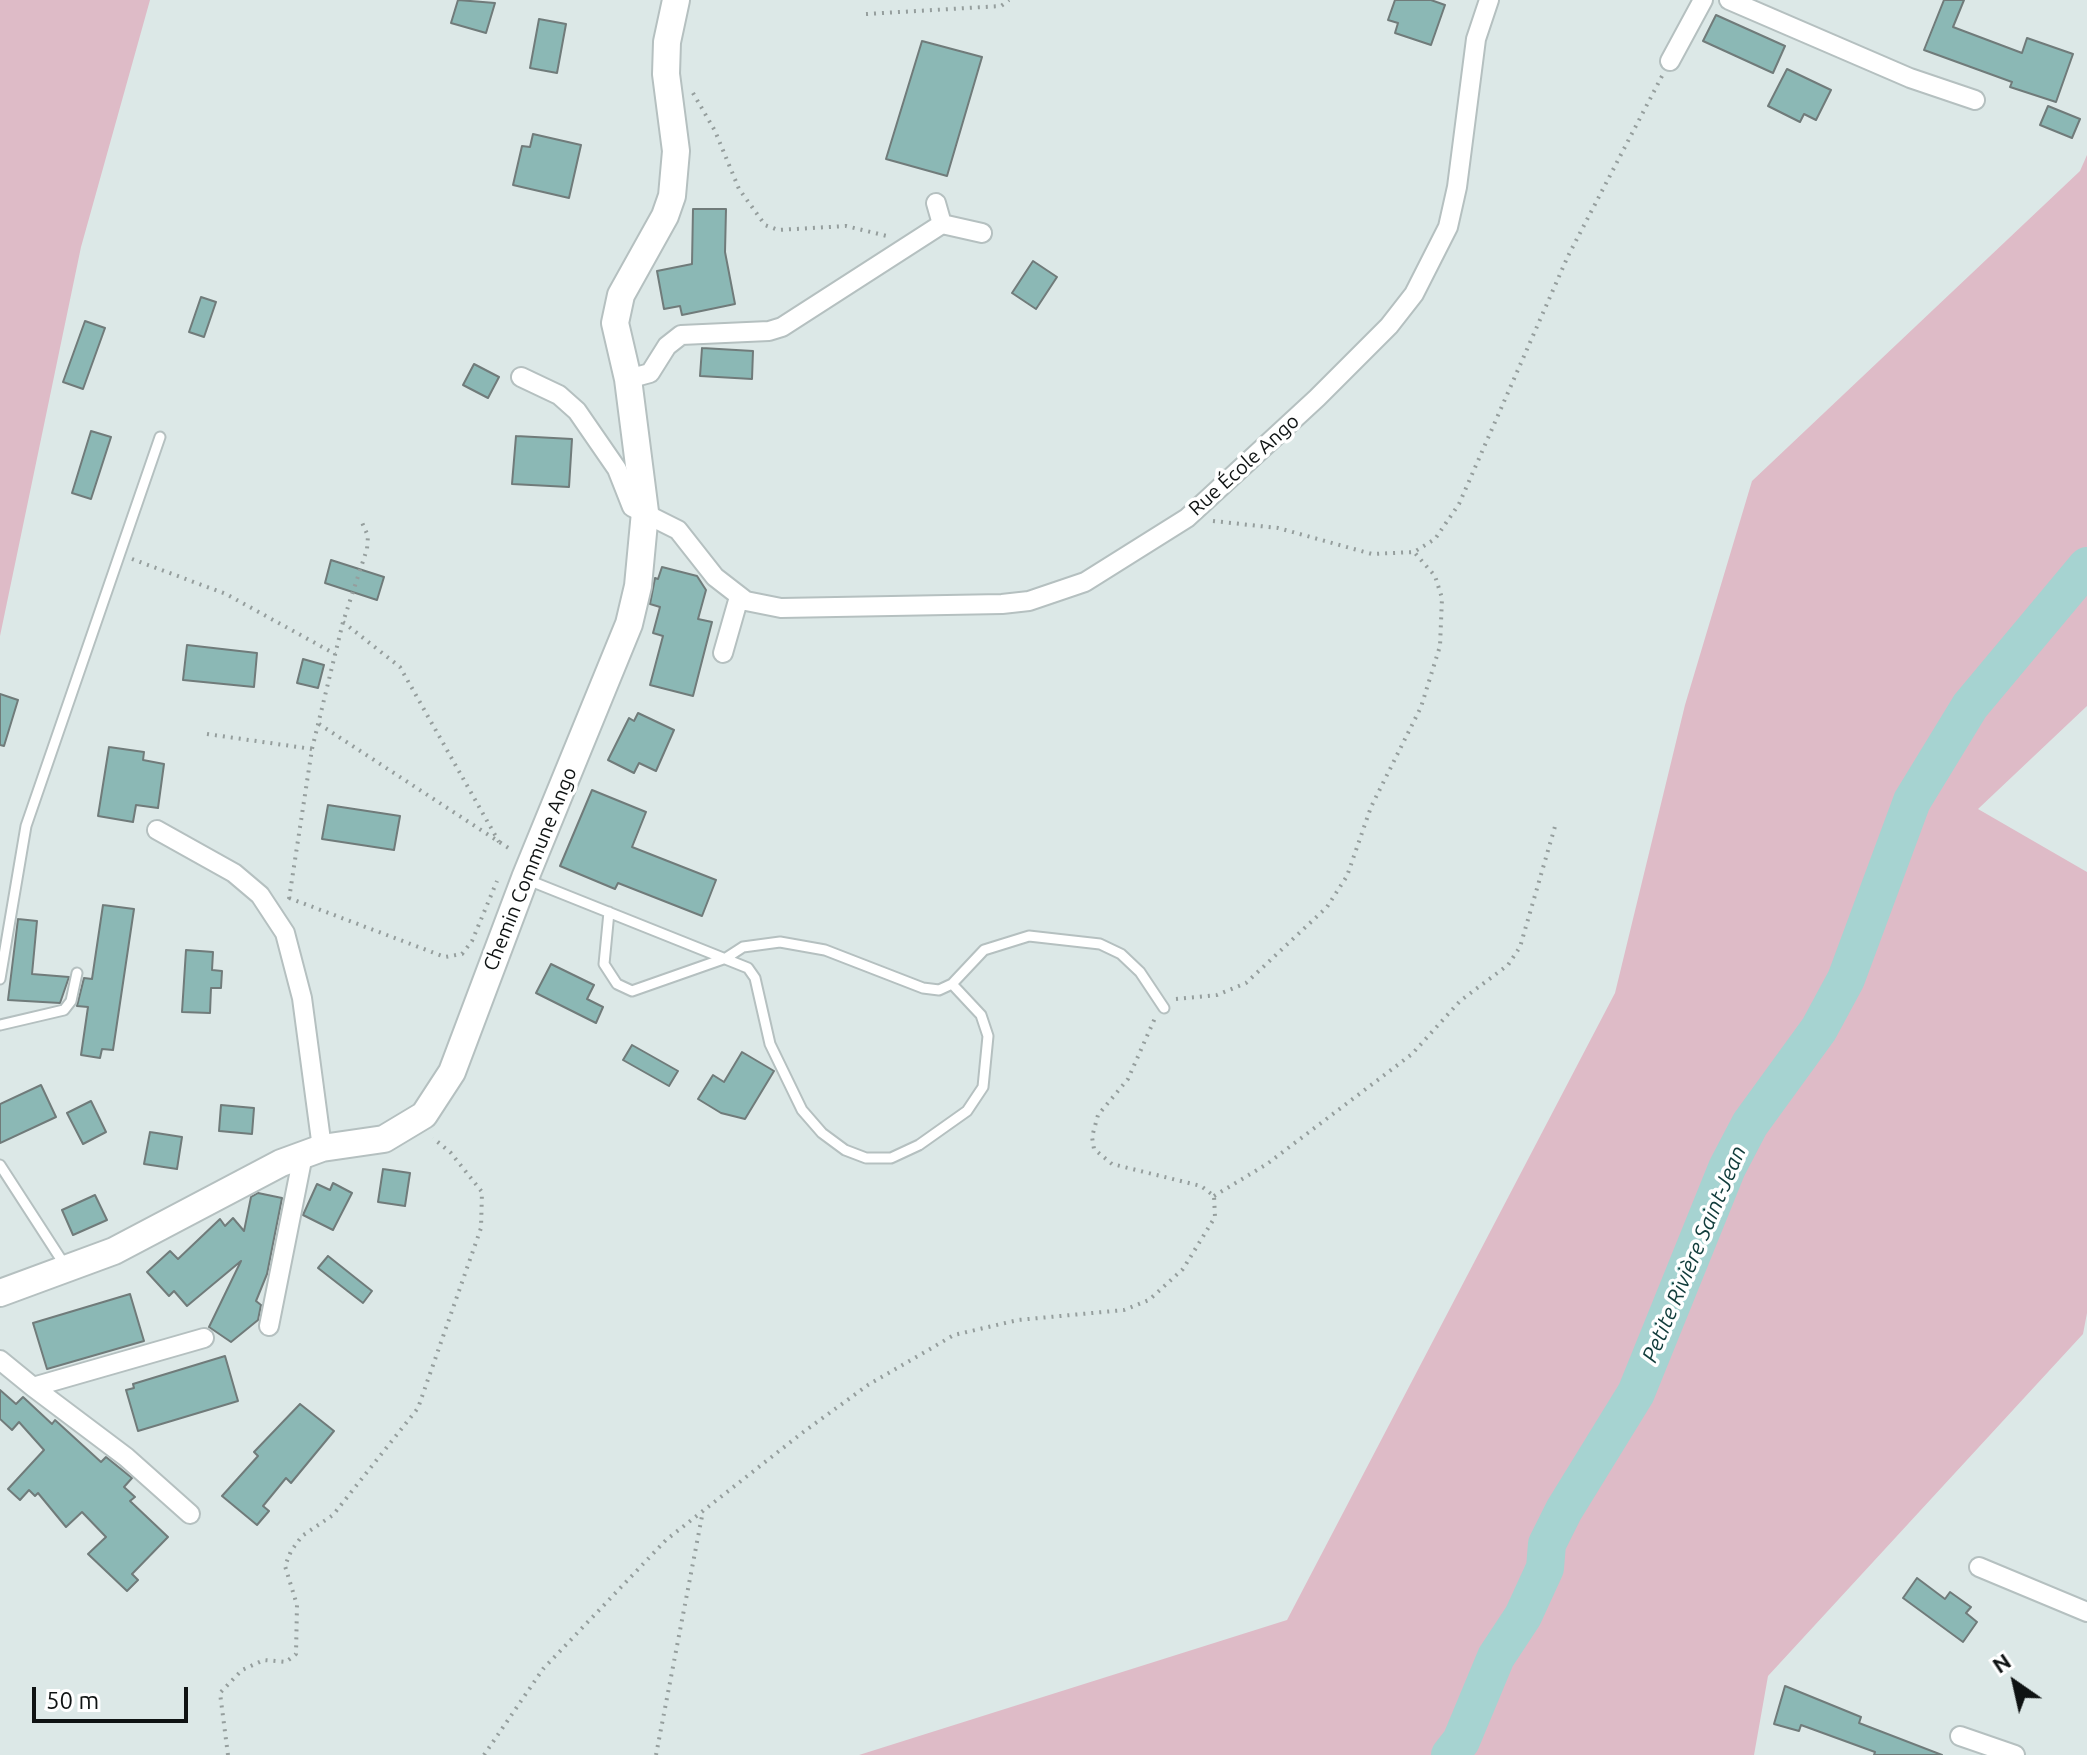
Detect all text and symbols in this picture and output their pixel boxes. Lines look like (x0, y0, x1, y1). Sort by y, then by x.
street label: Rue École Ango (1184, 409, 1304, 521)
street label: Chemin Commune Ango (478, 764, 582, 974)
water label: Petite Rivière Saint-Jean (1636, 1142, 1752, 1366)
north arrow (1975, 1643, 2055, 1723)
text: N (1987, 1648, 2015, 1678)
scale bar (36, 1671, 192, 1721)
text: 50 m (46, 1687, 99, 1714)

